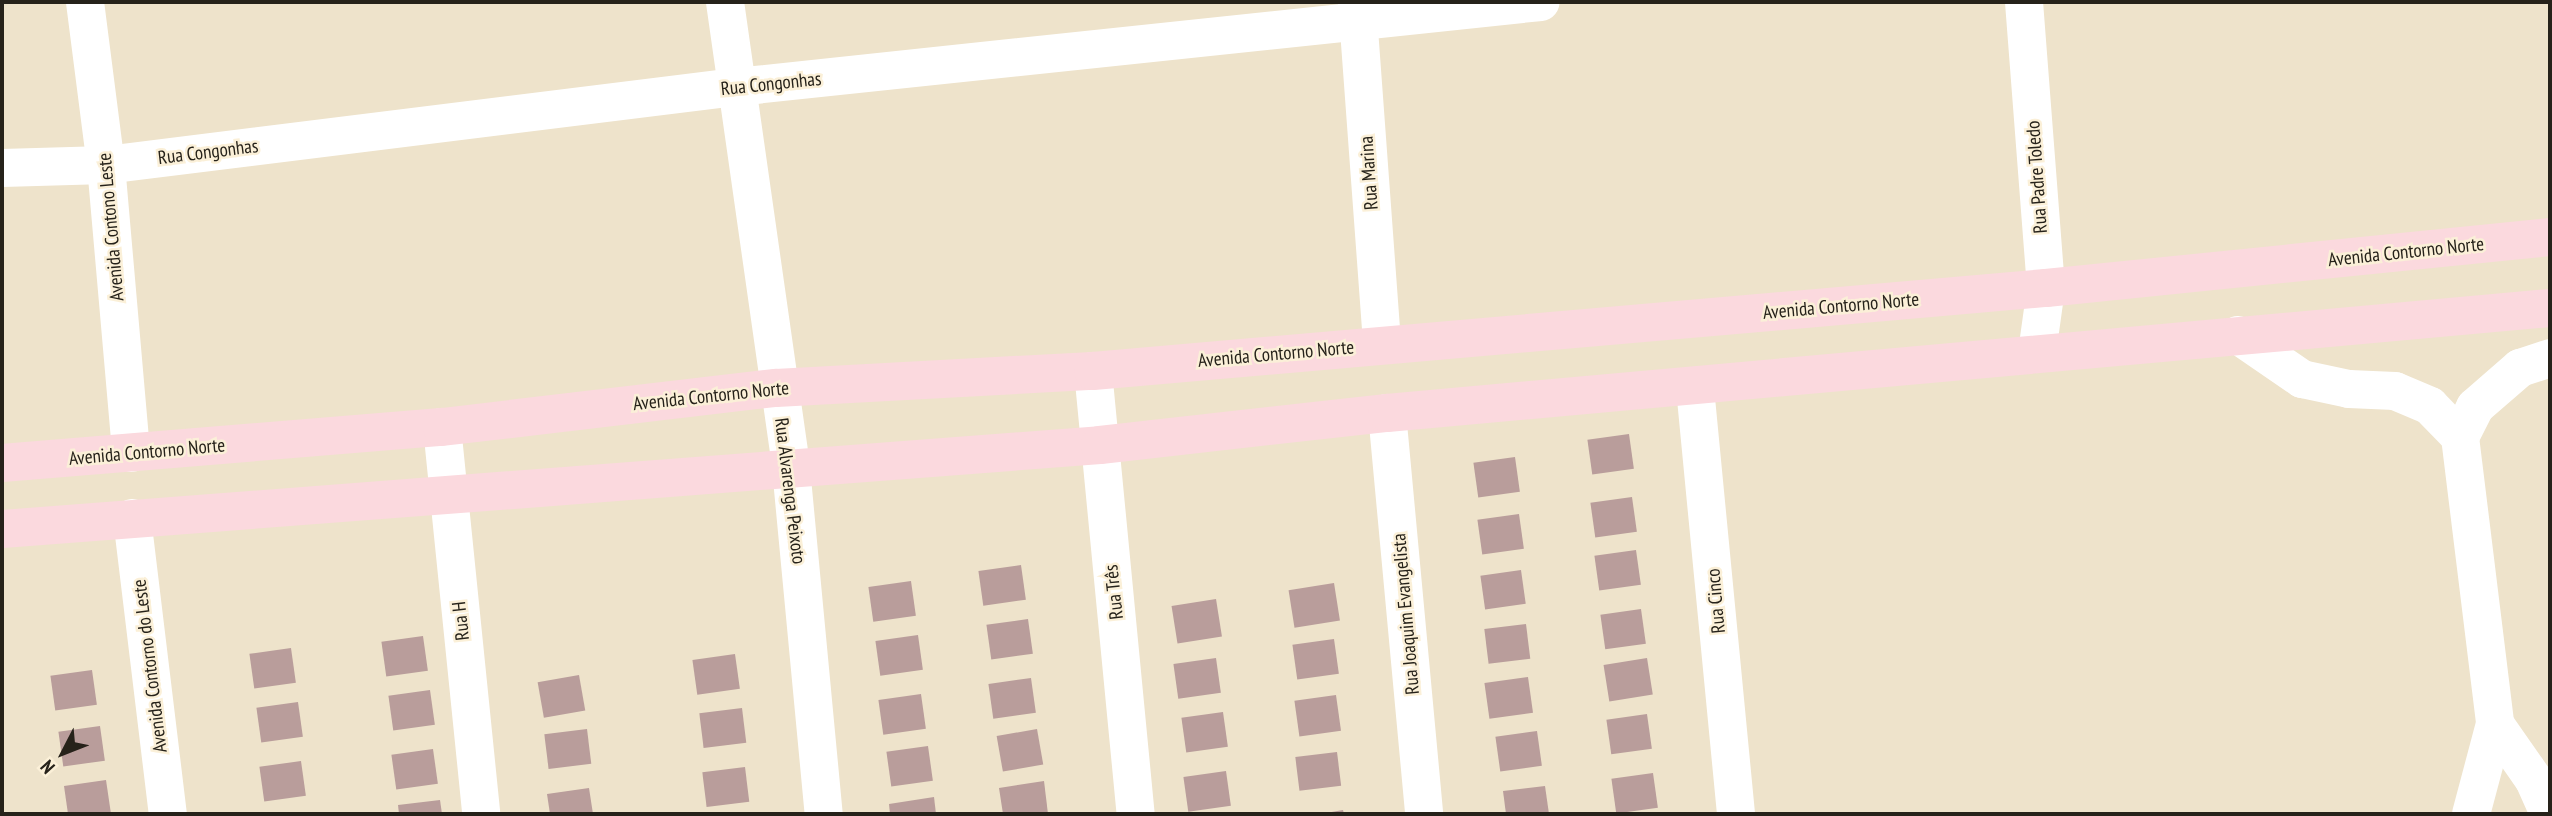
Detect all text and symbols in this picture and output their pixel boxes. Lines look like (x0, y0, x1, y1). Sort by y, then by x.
street label: Rua Congonhas (720, 67, 822, 101)
street label: Rua Padre Toledo (2022, 120, 2052, 234)
street label: Rua Congonhas (157, 135, 259, 169)
street label: Rua Marina (1355, 135, 1383, 211)
street label: Avenida Contono Leste (93, 152, 129, 302)
street label: Avenida Contorno Norte (2327, 232, 2485, 272)
street label: Avenida Contorno Norte (1762, 288, 1920, 324)
street label: Avenida Contorno Norte (1197, 336, 1355, 372)
street label: Avenida Contorno Norte (632, 376, 790, 416)
street label: Rua Alvarenga Peixoto (770, 416, 810, 566)
street label: Avenida Contorno Norte (68, 434, 226, 470)
street label: Rua Joaquim Evangelista (1388, 532, 1424, 696)
street label: Rua Três (1100, 563, 1128, 621)
street label: Rua Cinco (1702, 568, 1730, 634)
street label: Avenida Contorno do Leste (128, 578, 172, 754)
street label: Rua H (448, 600, 474, 642)
north arrow (28, 718, 98, 788)
text: N (35, 755, 60, 779)

